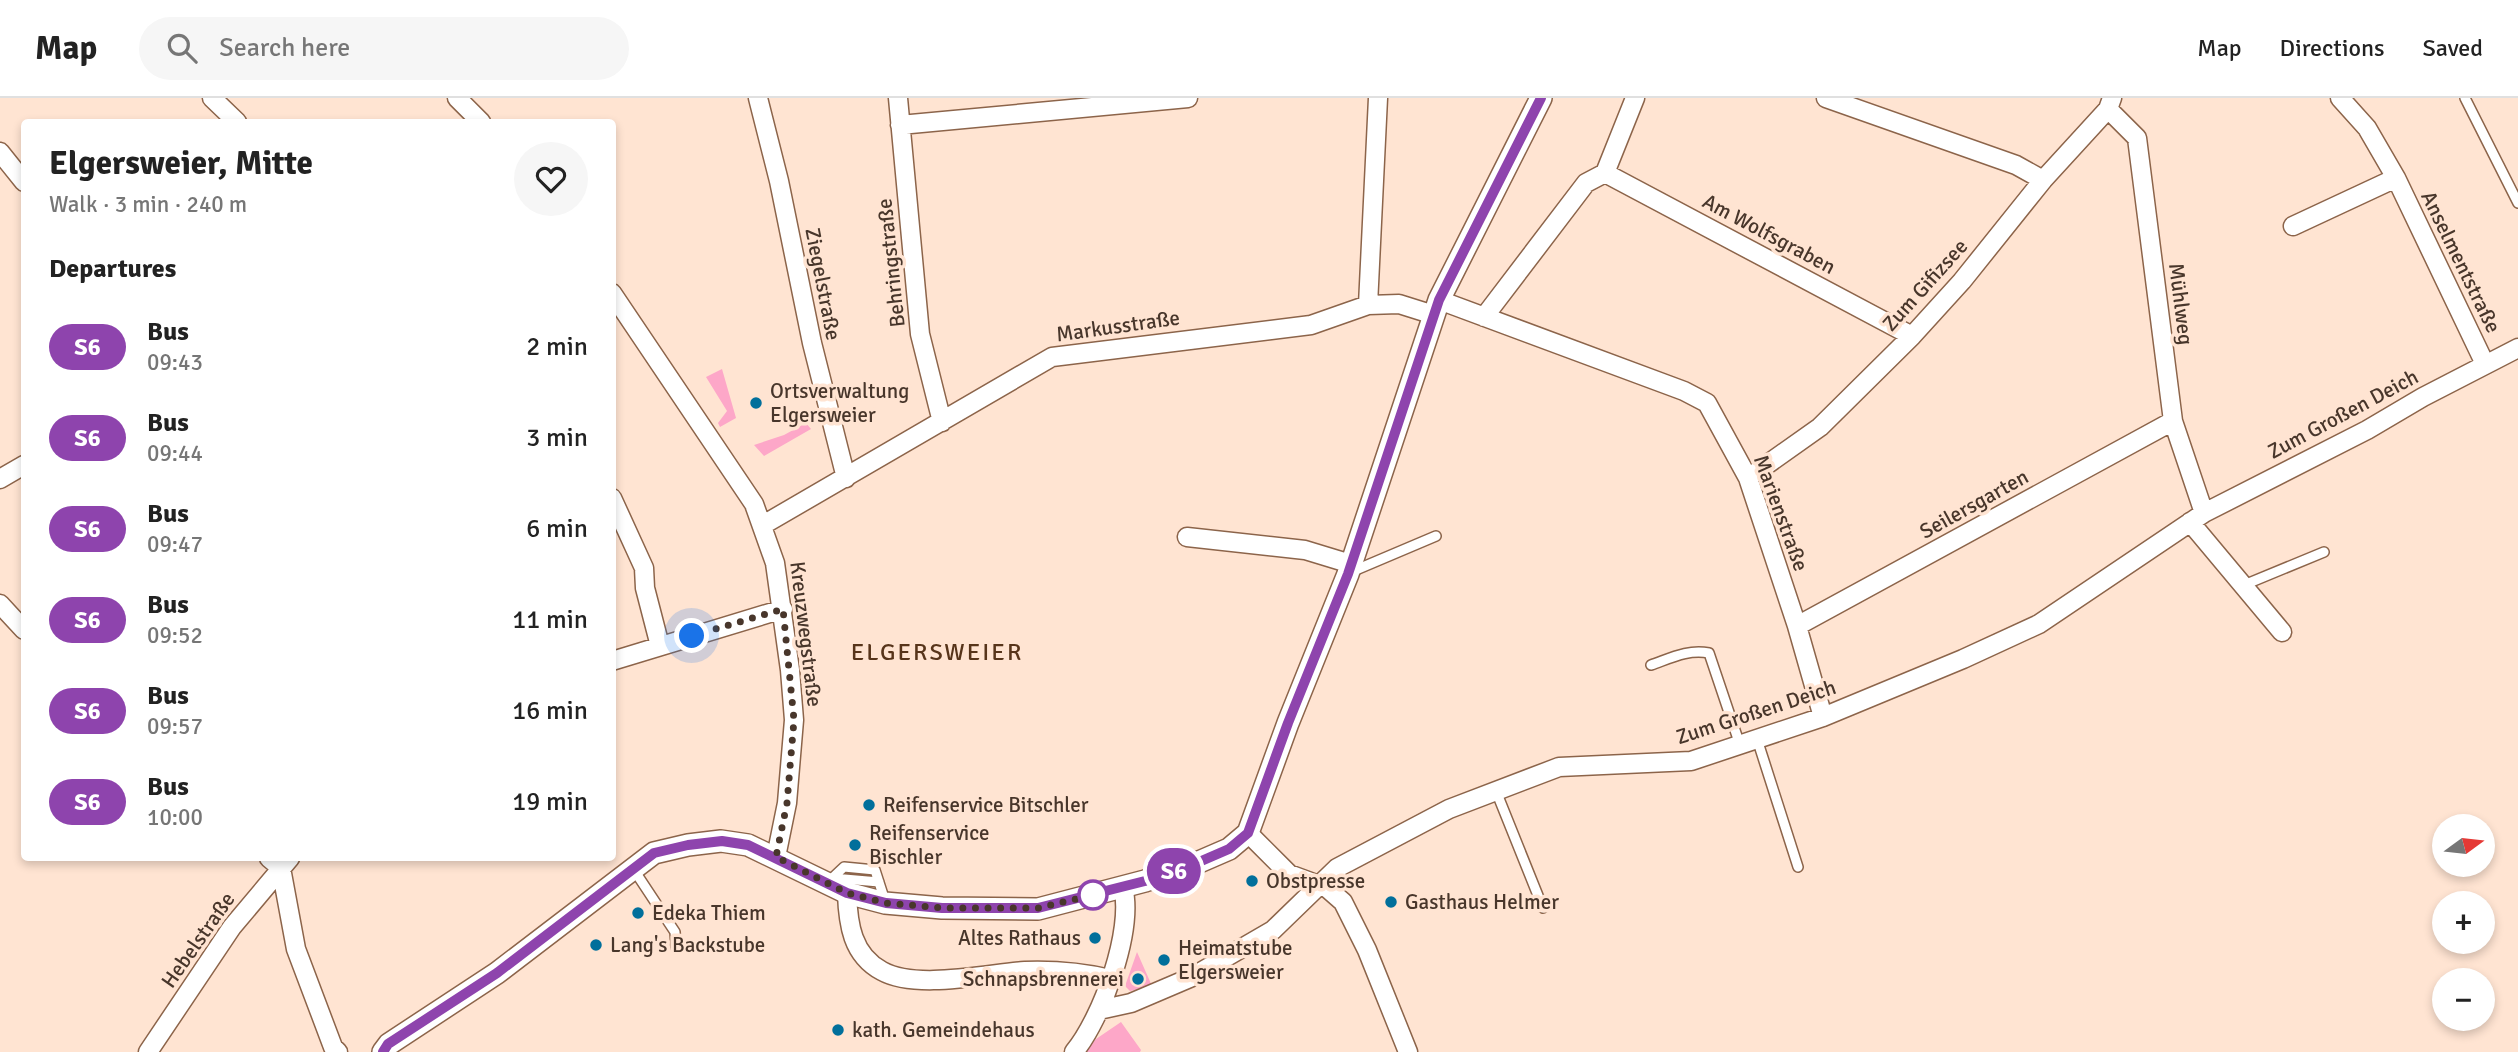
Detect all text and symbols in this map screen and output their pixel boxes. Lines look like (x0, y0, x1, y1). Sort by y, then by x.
search box (139, 17, 629, 80)
text: Map (35, 28, 97, 69)
icon: search (163, 29, 201, 67)
text: Search here (219, 32, 350, 64)
text: Map (2197, 33, 2242, 63)
text: Directions (2280, 33, 2385, 63)
text: Saved (2423, 33, 2483, 63)
button: heart (514, 142, 588, 216)
text: Elgersweier, Mitte (49, 143, 313, 184)
street label: Anselmentstraße (2415, 187, 2507, 337)
street label: Am Wolfsgraben (1698, 188, 1840, 280)
text: Walk · 3 min · 240 m (49, 190, 247, 219)
street label: Behringstraße (871, 197, 911, 329)
street label: Ziegelstraße (799, 225, 847, 343)
street label: Zum Gifizsee (1877, 234, 1973, 336)
text: Departures (49, 253, 176, 285)
street label: Mühlweg (2163, 262, 2199, 346)
street label: Markusstraße (1054, 304, 1182, 348)
text: Bus (147, 316, 189, 348)
text: 2 min (526, 331, 588, 363)
text: S6 (74, 332, 101, 362)
text: 09:43 (147, 348, 203, 377)
street label: Zum Großen Deich (2263, 363, 2423, 465)
place label: Ortsverwaltung Elgersweier (770, 378, 909, 428)
marker: Ortsverwaltung Elgersweier (748, 395, 764, 411)
text: Bus (147, 407, 189, 439)
text: 3 min (526, 422, 588, 454)
text: S6 (74, 423, 101, 453)
text: 09:44 (147, 439, 203, 468)
street label: Marienstraße (1748, 451, 1814, 575)
street label: Seilersgarten (1915, 463, 2033, 545)
text: Bus (147, 498, 189, 530)
text: 6 min (526, 513, 588, 545)
text: S6 (74, 514, 101, 544)
text: 09:47 (147, 530, 203, 559)
street label: Kreuzwegstraße (784, 560, 828, 708)
text: Bus (147, 589, 189, 621)
text: 11 min (512, 604, 588, 636)
text: S6 (74, 605, 101, 635)
your location (674, 618, 709, 653)
text: 09:52 (147, 621, 203, 650)
district label: ELGERSWEIER (851, 637, 1023, 667)
street label: Zum Großen Deich (1673, 674, 1839, 750)
text: Bus (147, 680, 189, 712)
text: 16 min (512, 695, 588, 727)
text: S6 (74, 696, 101, 726)
text: 09:57 (147, 712, 203, 741)
text: Bus (147, 771, 189, 803)
text: 19 min (512, 786, 588, 818)
text: S6 (74, 787, 101, 817)
place label: Reifenservice Bitschler (883, 792, 1089, 818)
marker: Reifenservice Bitschler (861, 797, 877, 813)
text: 10:00 (147, 803, 203, 832)
north arrow (2432, 814, 2496, 877)
map controls (2432, 814, 2495, 1031)
place label: Reifenservice Bischler (869, 820, 990, 870)
marker: Reifenservice Bischler (847, 837, 863, 853)
line badge: S6 (1142, 848, 1206, 894)
text: S6 (1161, 856, 1187, 886)
place label: Obstpresse (1266, 868, 1365, 894)
marker: Obstpresse (1244, 873, 1260, 889)
unlabelled marker (1078, 880, 1108, 910)
street label: Hebelstraße (156, 887, 240, 993)
place label: Gasthaus Helmer (1405, 889, 1559, 915)
button: + (2432, 891, 2495, 954)
marker: Gasthaus Helmer (1383, 894, 1399, 910)
place label: Edeka Thiem (652, 900, 766, 926)
marker: Edeka Thiem (630, 905, 646, 921)
place label: Altes Rathaus (958, 925, 1081, 951)
marker: Altes Rathaus (1087, 930, 1103, 946)
place label: Lang's Backstube (610, 932, 765, 958)
place label: Heimatstube Elgersweier (1178, 935, 1293, 985)
marker: Lang's Backstube (588, 937, 604, 953)
marker: Heimatstube Elgersweier (1156, 952, 1172, 968)
place label: Schnapsbrennerei (963, 966, 1124, 992)
button: − (2432, 968, 2495, 1031)
marker: Schnapsbrennerei (1130, 971, 1146, 987)
place label: kath. Gemeindehaus (852, 1017, 1035, 1043)
marker: kath. Gemeindehaus (830, 1022, 846, 1038)

